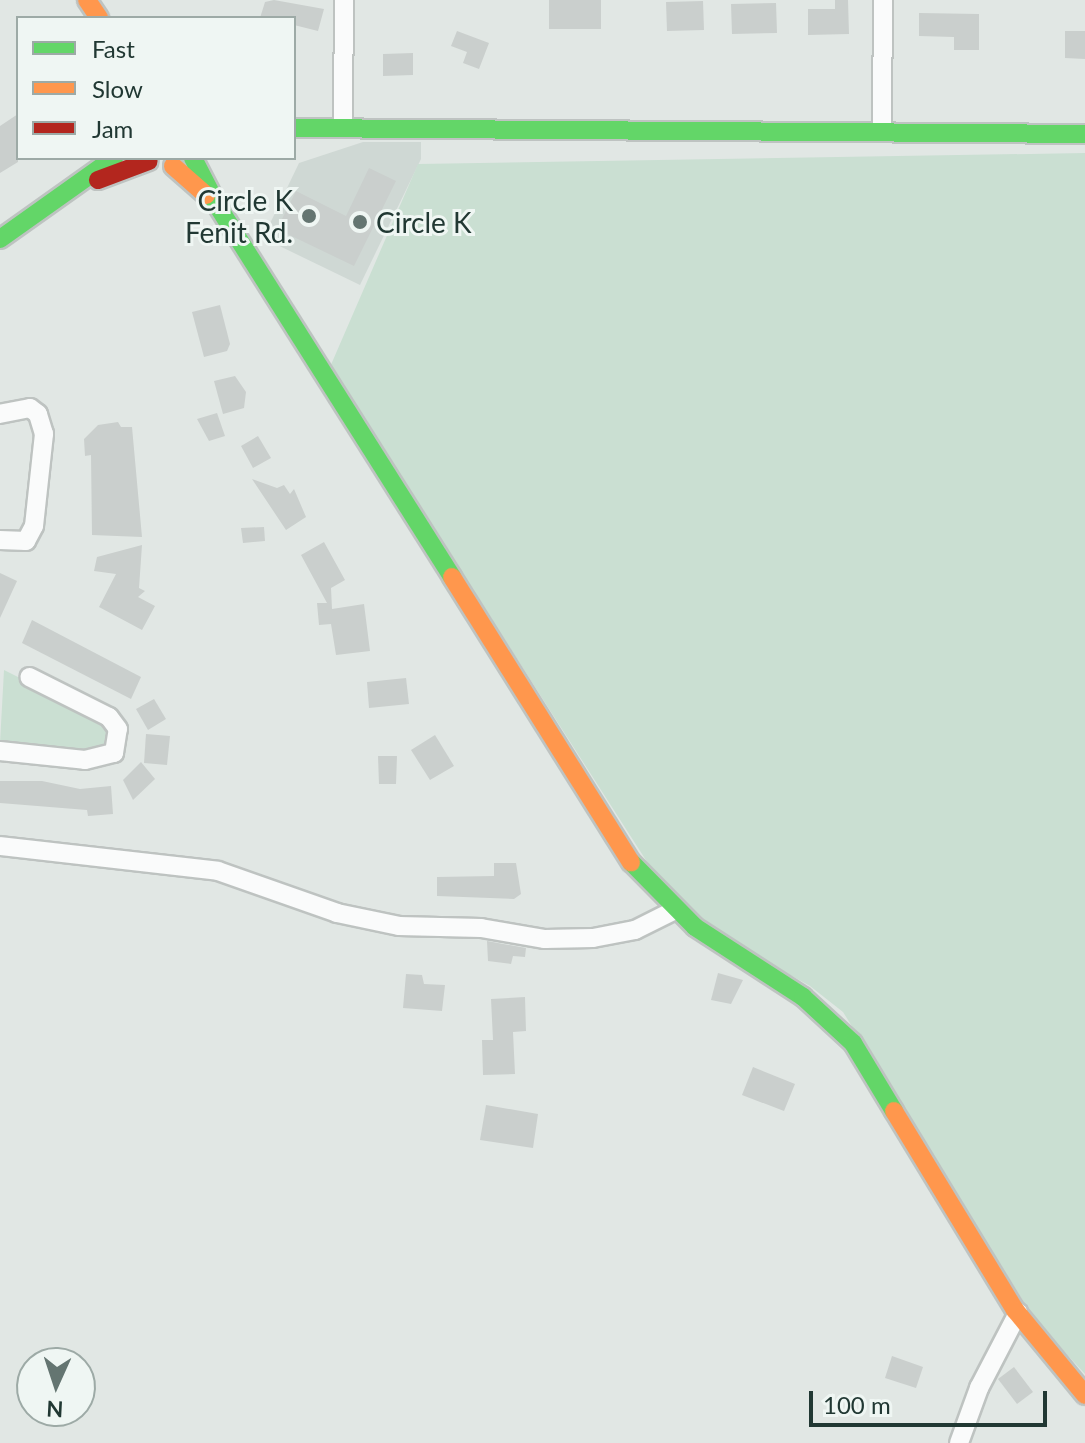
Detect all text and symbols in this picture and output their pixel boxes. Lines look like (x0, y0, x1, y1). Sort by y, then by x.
legend (16, 16, 296, 160)
text: Fast (92, 34, 135, 63)
text: Slow (92, 74, 143, 103)
text: Jam (92, 114, 133, 143)
place label: Circle K Fenit Rd. (185, 183, 293, 249)
place label: Circle K (376, 205, 472, 239)
marker: Circle K Fenit Rd. (300, 207, 318, 225)
marker: Circle K (351, 213, 369, 231)
north arrow (16, 1347, 96, 1427)
scale bar (813, 1375, 1051, 1425)
text: 100 m (823, 1390, 891, 1419)
text: N (46, 1396, 64, 1423)

